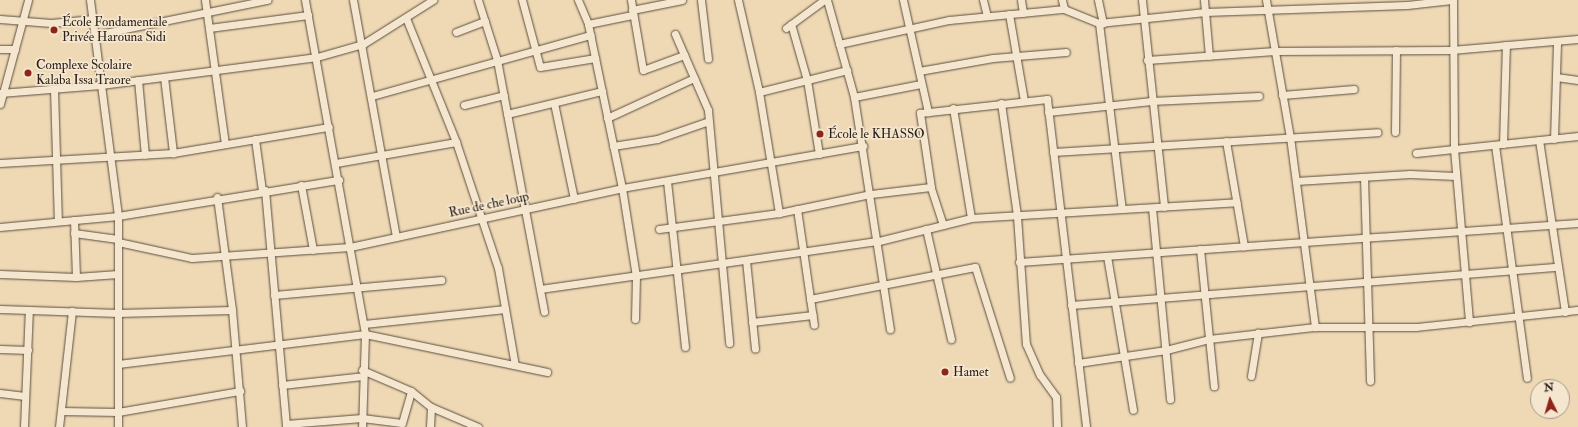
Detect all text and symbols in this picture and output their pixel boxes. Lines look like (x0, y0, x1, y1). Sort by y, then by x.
place label: École Fondamentale Privée Harouna Sidi (62, 15, 167, 46)
marker: École Fondamentale Privée Harouna Sidi (49, 25, 59, 35)
place label: Complexe Scolaire Kalaba Issa Traore (36, 58, 132, 89)
marker: Complexe Scolaire Kalaba Issa Traore (23, 68, 33, 78)
place label: École le KHASSO (828, 126, 925, 142)
marker: École le KHASSO (815, 129, 825, 139)
street label: Rue de che loup (447, 189, 531, 221)
place label: Hamet (953, 364, 989, 380)
marker: Hamet (940, 367, 950, 377)
north arrow (1530, 379, 1570, 419)
text: N (1544, 381, 1554, 394)

